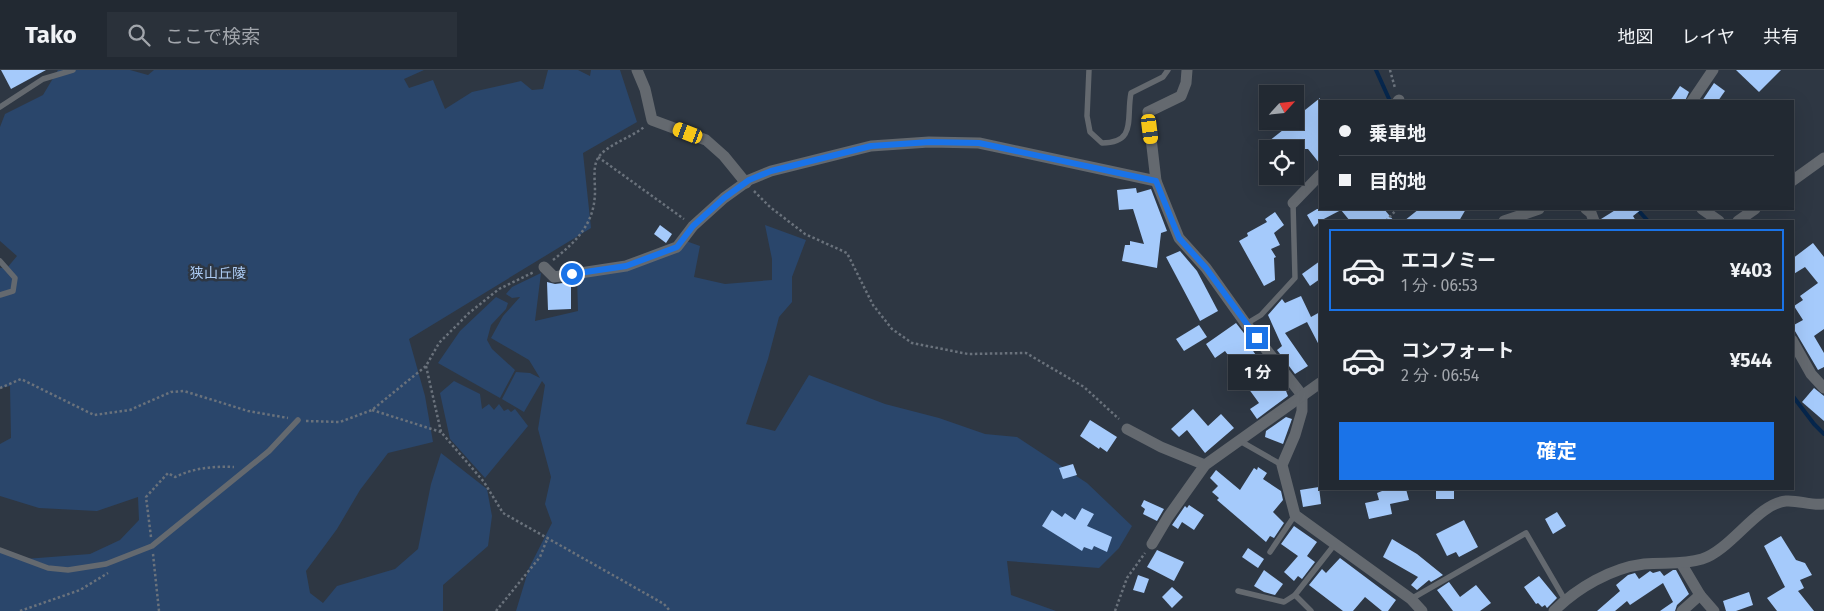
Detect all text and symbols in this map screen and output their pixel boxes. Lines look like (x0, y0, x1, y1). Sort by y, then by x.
search box (107, 12, 457, 57)
text: Tako (25, 21, 77, 49)
icon: search (125, 21, 153, 49)
text: ここで検索 (165, 25, 260, 48)
text: 地図 (1618, 26, 1654, 48)
text: レイヤ (1682, 26, 1735, 48)
text: 共有 (1763, 26, 1799, 48)
north arrow (1259, 85, 1304, 130)
map controls (1259, 85, 1304, 185)
car (1140, 113, 1159, 145)
car (671, 121, 704, 145)
text: 乗車地 (1369, 122, 1426, 145)
button: locate (1259, 140, 1304, 185)
text: 目的地 (1369, 170, 1426, 193)
icon: car (1341, 248, 1386, 293)
text: エコノミー (1401, 249, 1496, 272)
text: ¥403 (1730, 259, 1772, 282)
route start (561, 263, 583, 285)
park label: 狭山丘陵 (190, 265, 246, 282)
text: 1 分 · 06:53 (1401, 276, 1478, 295)
route end (1246, 327, 1268, 349)
icon: car (1341, 338, 1386, 383)
text: コンフォート (1401, 339, 1514, 362)
text: ¥544 (1730, 349, 1772, 372)
callout: 1 分 (1227, 356, 1287, 390)
text: 1 分 (1244, 363, 1272, 382)
text: 2 分 · 06:54 (1401, 366, 1479, 385)
button: 確定 (1339, 422, 1774, 480)

